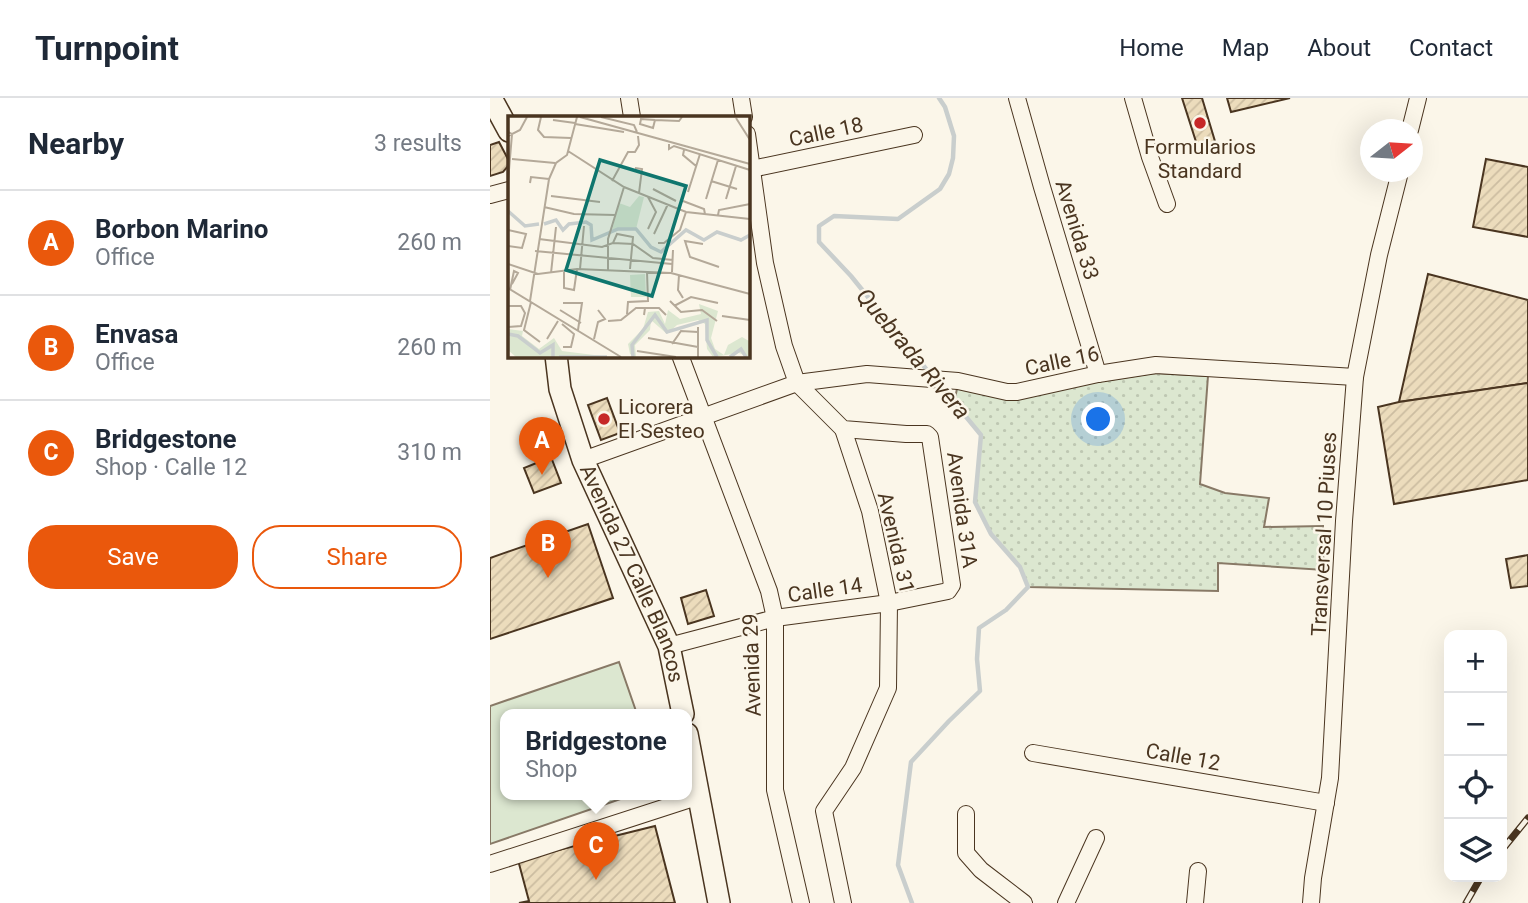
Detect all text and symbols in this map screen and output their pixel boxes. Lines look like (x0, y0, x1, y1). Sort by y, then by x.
text: Turnpoint (35, 29, 179, 68)
text: Home (1119, 34, 1184, 62)
text: Map (1222, 34, 1269, 62)
text: About (1307, 34, 1371, 62)
text: Contact (1409, 34, 1493, 62)
street label: Calle 18 (787, 112, 865, 152)
marker: Formularios Standard (1192, 115, 1208, 131)
inset map (508, 116, 749, 357)
north arrow (1360, 119, 1423, 182)
text: Nearby (28, 126, 124, 161)
text: 3 results (374, 130, 462, 157)
place label: Formularios Standard (1144, 135, 1256, 183)
street label: Avenida 33 (1050, 177, 1104, 283)
text: Borbon Marino (95, 214, 268, 244)
text: A (43, 229, 59, 256)
text: 260 m (397, 229, 462, 256)
text: Office (95, 244, 155, 271)
water label: Quebrada Rivera (850, 283, 976, 425)
text: Envasa (95, 319, 178, 349)
text: B (44, 334, 58, 361)
text: 260 m (397, 334, 462, 361)
street label: Calle 16 (1023, 341, 1101, 381)
text: Office (95, 349, 155, 376)
place label: Licorera El Sesteo (618, 395, 705, 443)
your location (1081, 402, 1115, 436)
marker: Licorera El Sesteo (596, 411, 612, 427)
pin: A (519, 417, 565, 475)
text: Bridgestone (95, 424, 237, 454)
street label: Transversal 10 Piuses (1307, 431, 1341, 637)
text: C (43, 439, 59, 466)
text: 310 m (397, 439, 462, 466)
street label: Avenida 31A (942, 450, 982, 570)
text: Shop · Calle 12 (95, 454, 247, 481)
street label: Avenida 27 Calle Blancos (575, 461, 688, 684)
street label: Avenida 31 (873, 490, 919, 596)
pin: B (525, 520, 571, 578)
button: Save (28, 525, 238, 589)
button: Share (252, 525, 462, 589)
street label: Calle 14 (786, 573, 864, 607)
street label: Avenida 29 (738, 613, 766, 717)
map controls (1444, 630, 1507, 882)
button: + (1444, 630, 1507, 693)
button: − (1444, 693, 1507, 756)
popup (500, 709, 692, 800)
text: Bridgestone (525, 726, 667, 756)
street label: Calle 12 (1144, 739, 1222, 775)
text: Shop (525, 756, 578, 783)
button: locate (1444, 756, 1507, 819)
button: layers (1444, 819, 1507, 882)
pin: C (573, 822, 619, 880)

